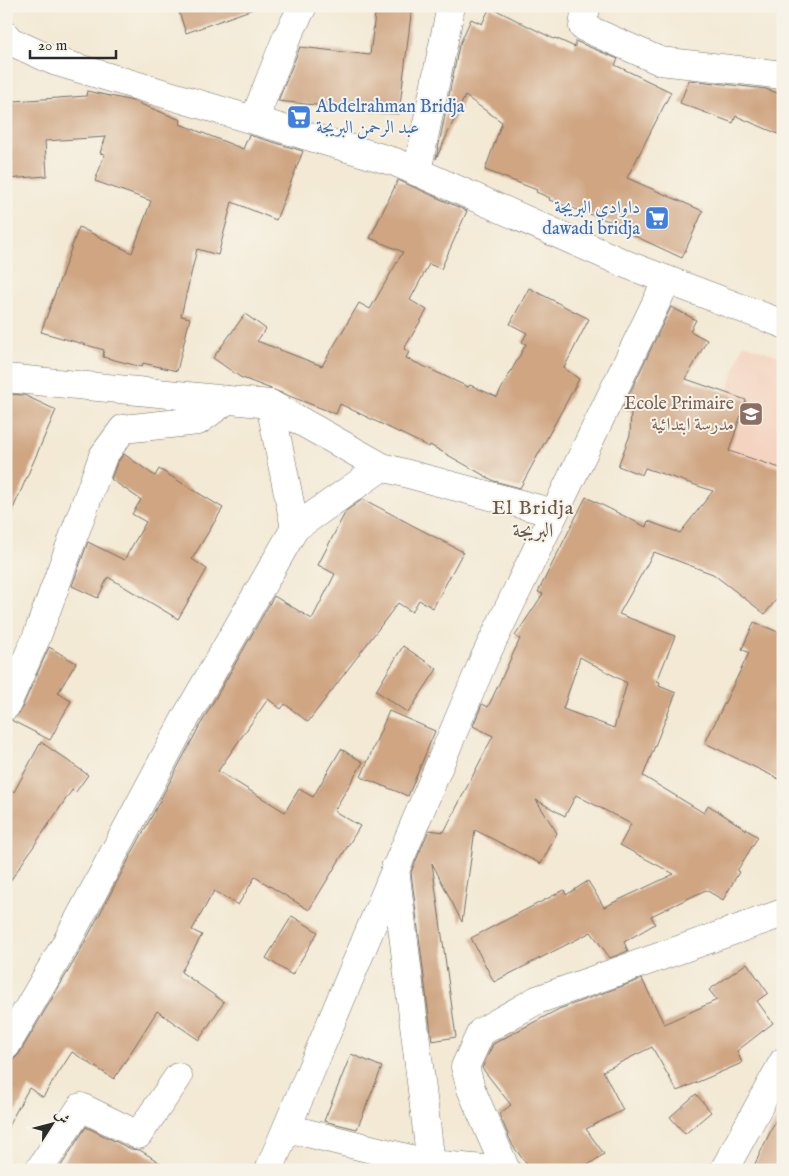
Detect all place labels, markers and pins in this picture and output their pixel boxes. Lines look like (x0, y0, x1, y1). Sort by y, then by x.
place label: Abdelrahman Bridja عبد الرحمن البريجة (315, 96, 465, 140)
supermarket icon: Abdelrahman Bridja عبد الرحمن البريجة (286, 104, 312, 130)
place label: داوادي البريجة dawadi bridja (542, 197, 640, 241)
supermarket icon: داوادي البريجة dawadi bridja (644, 205, 670, 231)
place label: Ecole Primaire مدرسة ابتدائية (624, 393, 734, 437)
school or university icon: Ecole Primaire مدرسة ابتدائية (738, 401, 764, 427)

